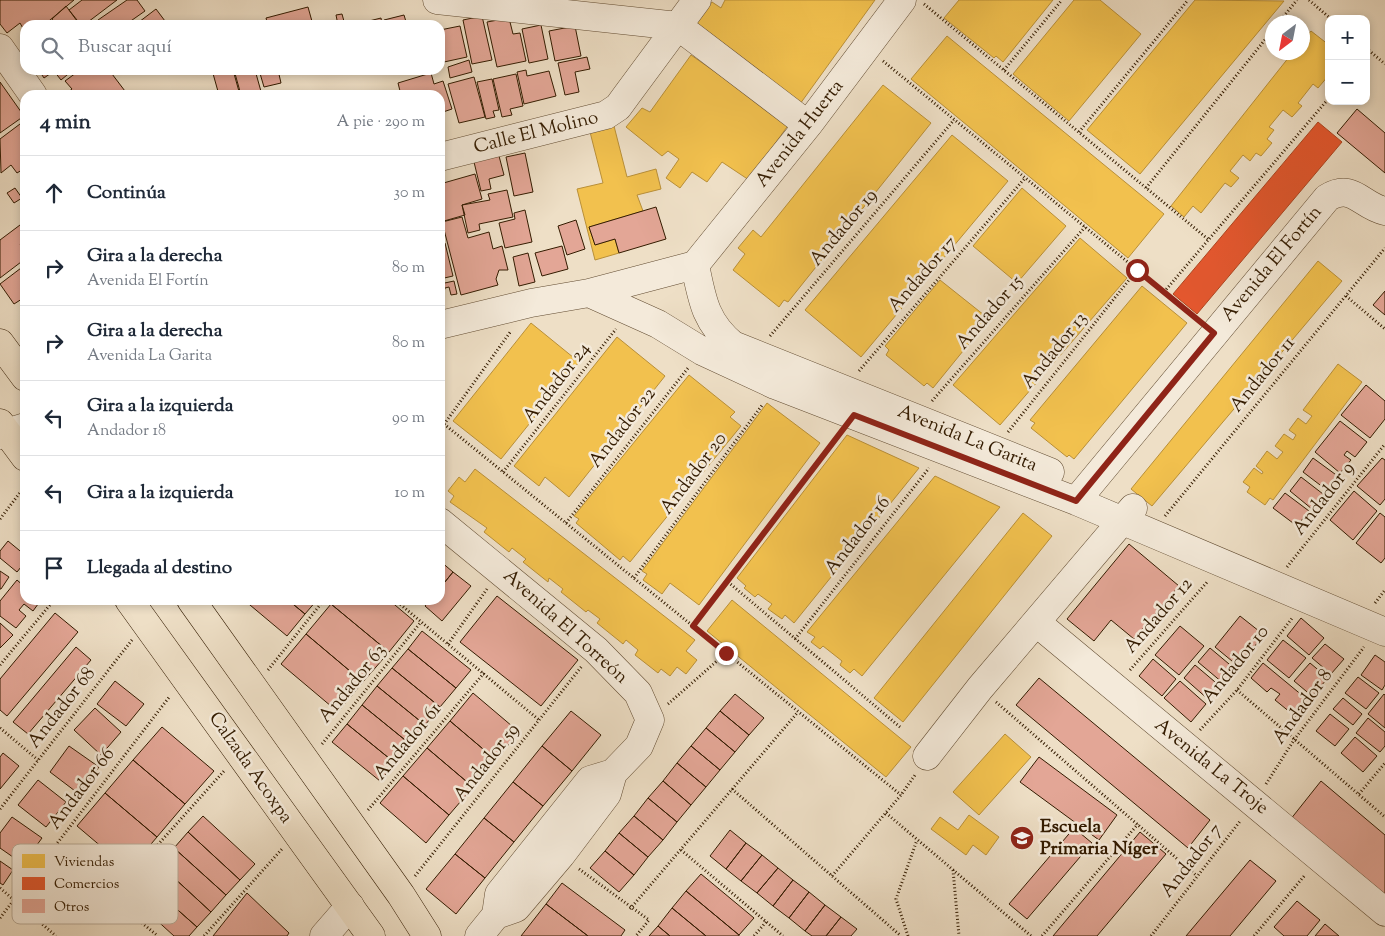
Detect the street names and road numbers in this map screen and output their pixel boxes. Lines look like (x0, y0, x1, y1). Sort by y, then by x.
street label: Avenida Huerta (749, 74, 851, 194)
street label: Calle El Molino (471, 104, 601, 162)
street label: Andador 19 (804, 184, 884, 272)
street label: Avenida El Fortín (1215, 200, 1329, 328)
street label: Andador 17 (882, 230, 964, 319)
street label: Andador 15 (950, 270, 1030, 356)
street label: Andador 13 (1016, 307, 1094, 395)
street label: Andador 11 (1224, 331, 1302, 419)
street label: Andador 24 (517, 336, 598, 429)
street label: Andador 22 (583, 382, 663, 474)
street label: Avenida La Garita (893, 399, 1041, 479)
street label: Andador 20 (654, 427, 734, 521)
street label: Andador 9 (1287, 456, 1361, 542)
street label: Andador 16 (819, 491, 897, 581)
street label: Avenida El Torreón (496, 563, 634, 691)
street label: Andador 12 (1118, 572, 1200, 660)
street label: Andador 10 (1196, 620, 1276, 710)
street label: Andador 63 (313, 639, 393, 729)
street label: Andador 68 (22, 662, 102, 754)
street label: Andador 8 (1266, 664, 1340, 750)
street label: Andador 61 (368, 697, 449, 787)
street label: Calzada Acoxpa (201, 707, 299, 830)
street label: Avenida La Troje (1148, 712, 1274, 822)
street label: Andador 59 (448, 718, 526, 808)
street label: Andador 66 (42, 742, 122, 836)
street label: Andador 7 (1154, 818, 1230, 904)

